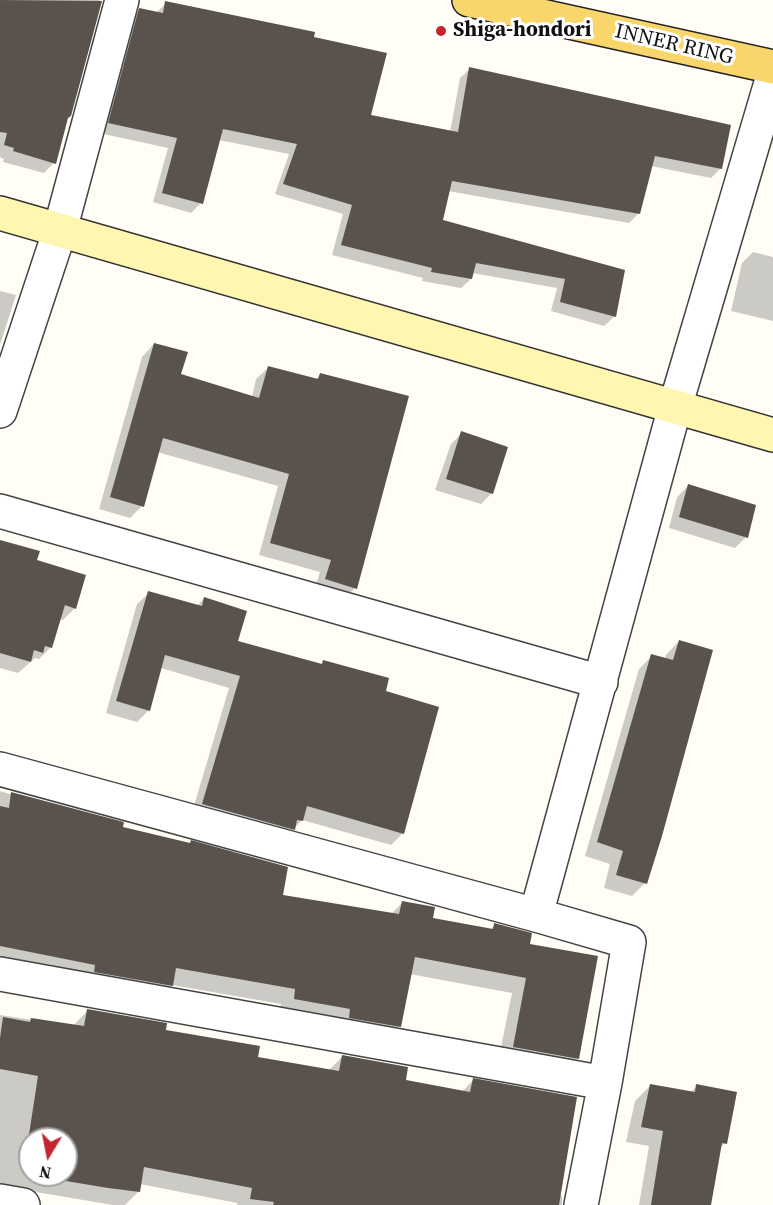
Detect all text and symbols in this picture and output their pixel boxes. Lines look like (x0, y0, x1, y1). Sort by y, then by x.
place label: Shiga-hondori (453, 18, 592, 44)
street label: INNER RING (612, 19, 736, 71)
marker: Shiga-hondori (434, 24, 448, 38)
north arrow (18, 1127, 78, 1187)
text: N (38, 1161, 53, 1185)

